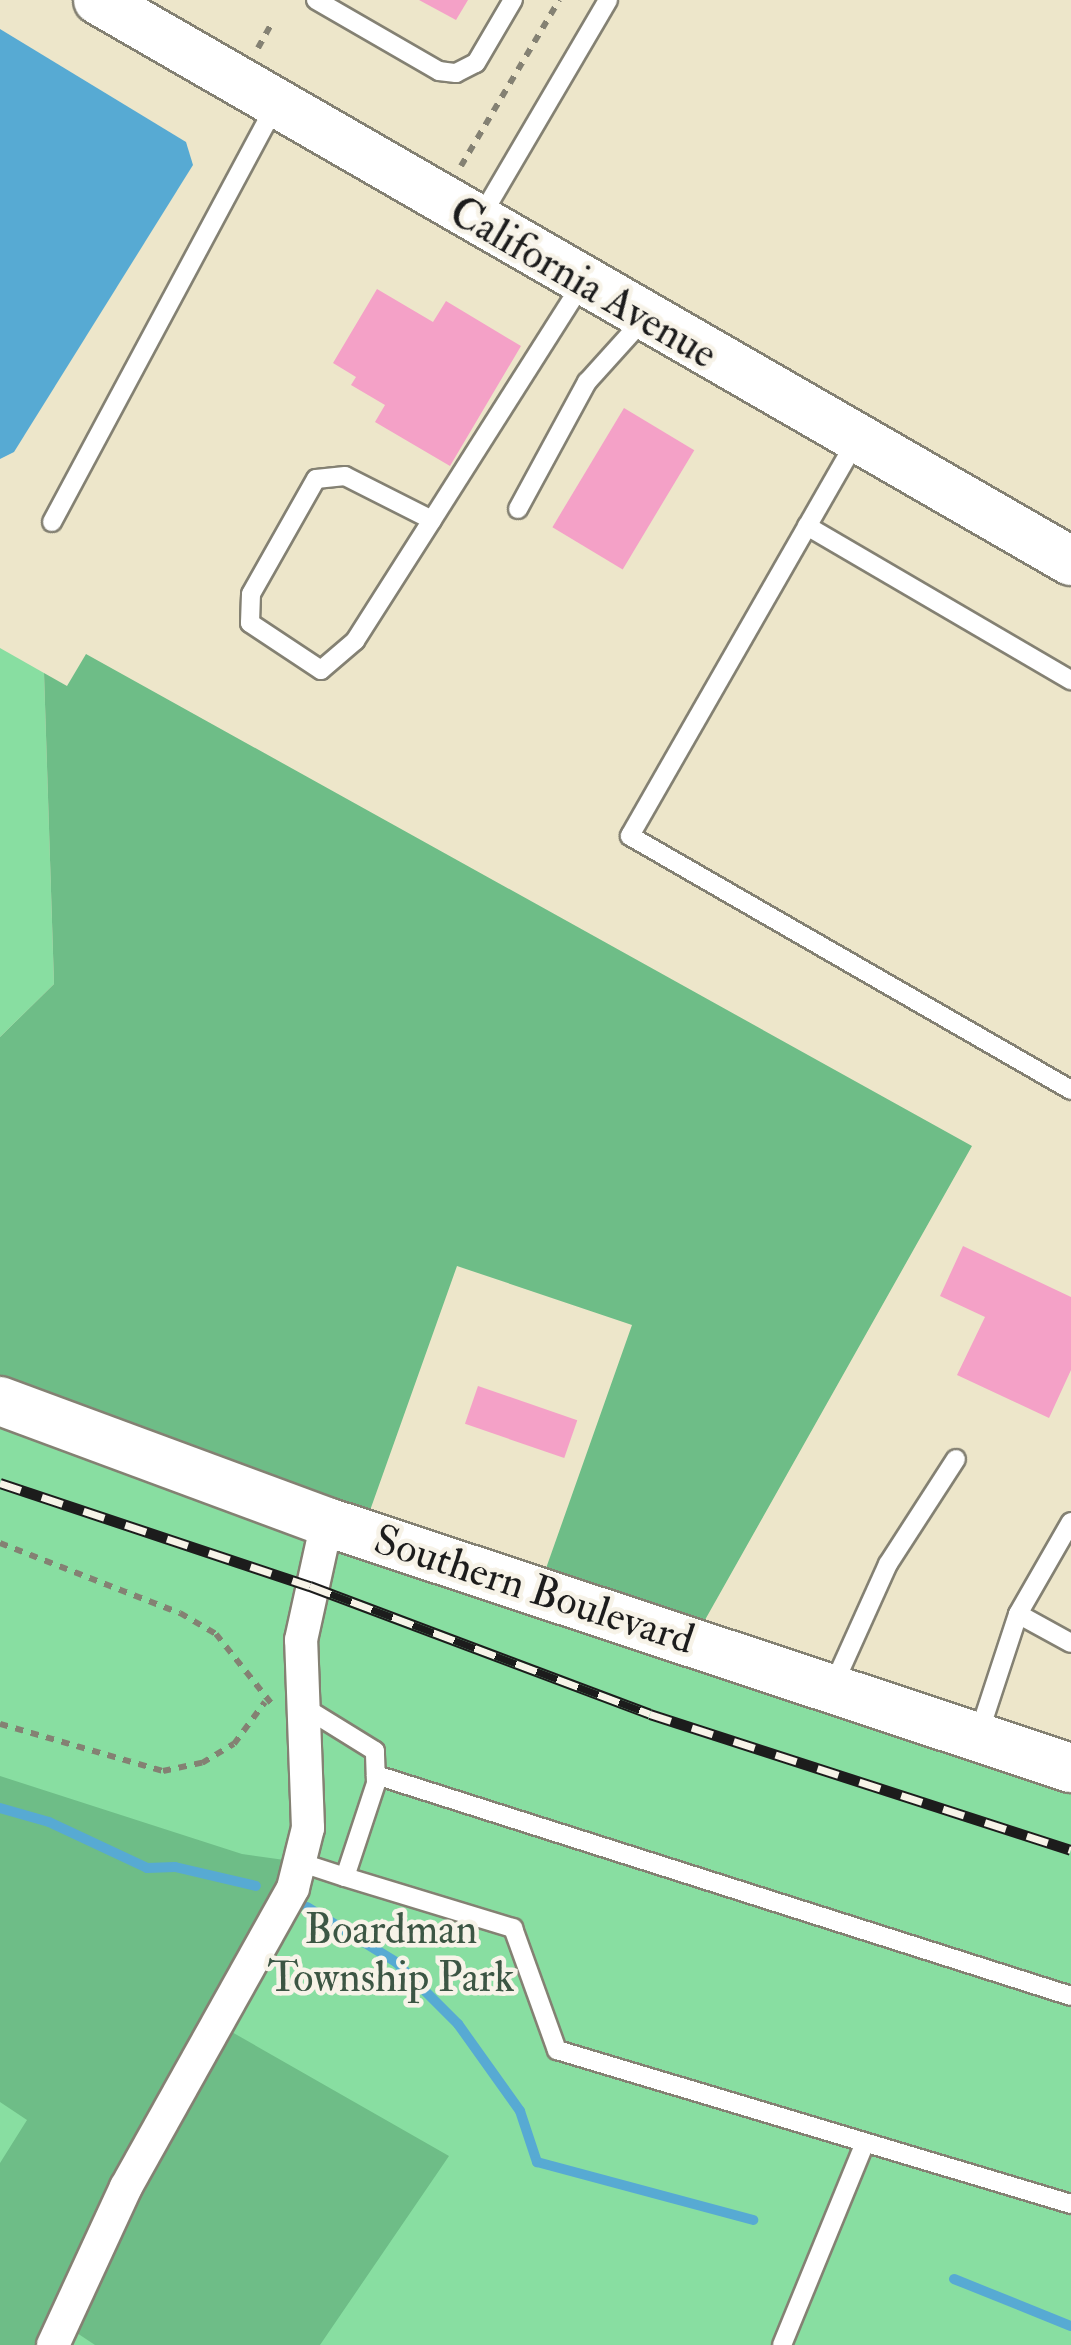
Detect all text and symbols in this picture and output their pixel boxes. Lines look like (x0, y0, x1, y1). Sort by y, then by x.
street label: California Avenue (441, 186, 725, 380)
street label: Southern Boulevard (368, 1515, 700, 1665)
park label: Boardman Township Park (267, 1905, 515, 2004)

